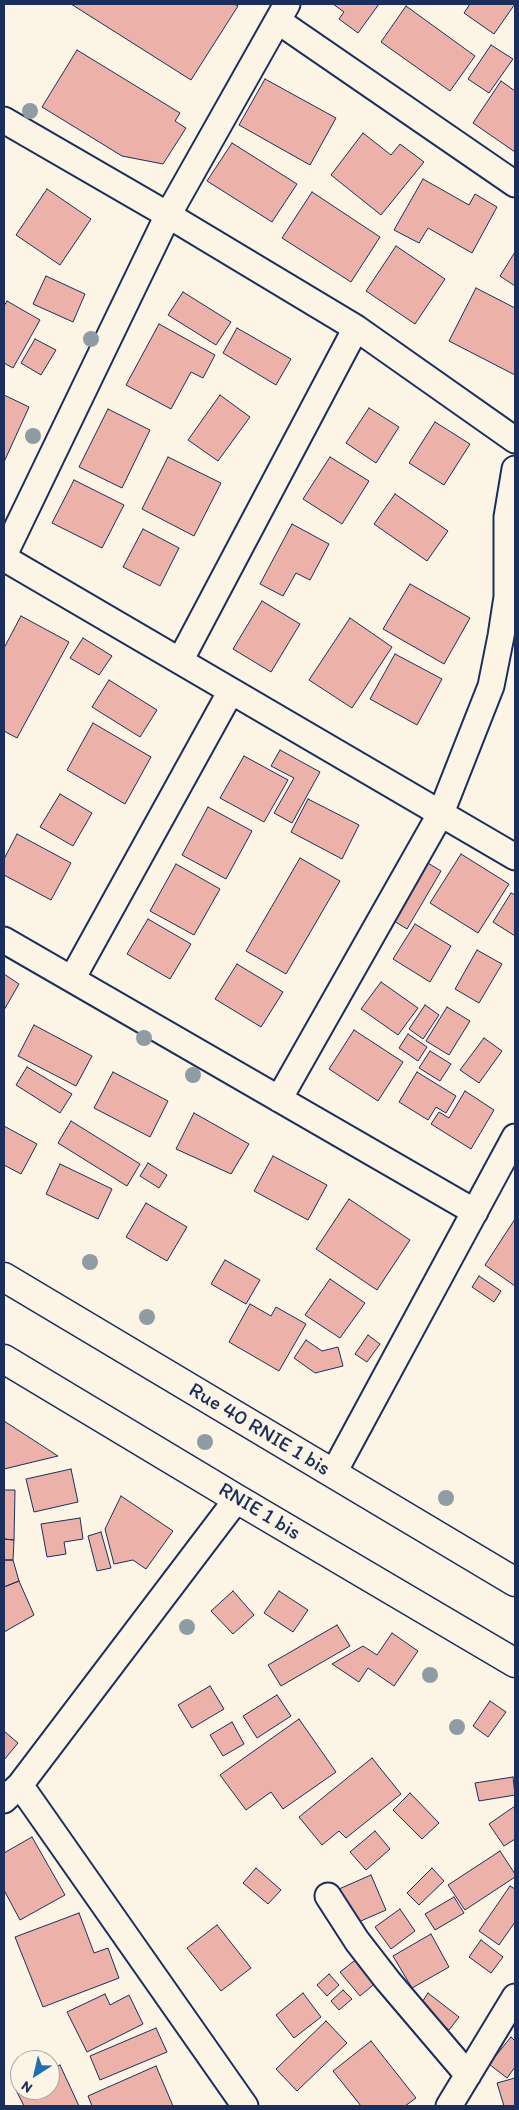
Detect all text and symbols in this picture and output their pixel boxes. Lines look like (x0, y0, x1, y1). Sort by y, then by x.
street label: Rue 40 RNIE 1 bis (184, 1378, 334, 1482)
street label: RNIE 1 bis (213, 1478, 305, 1546)
north arrow (10, 2050, 60, 2100)
text: N (18, 2077, 35, 2097)

